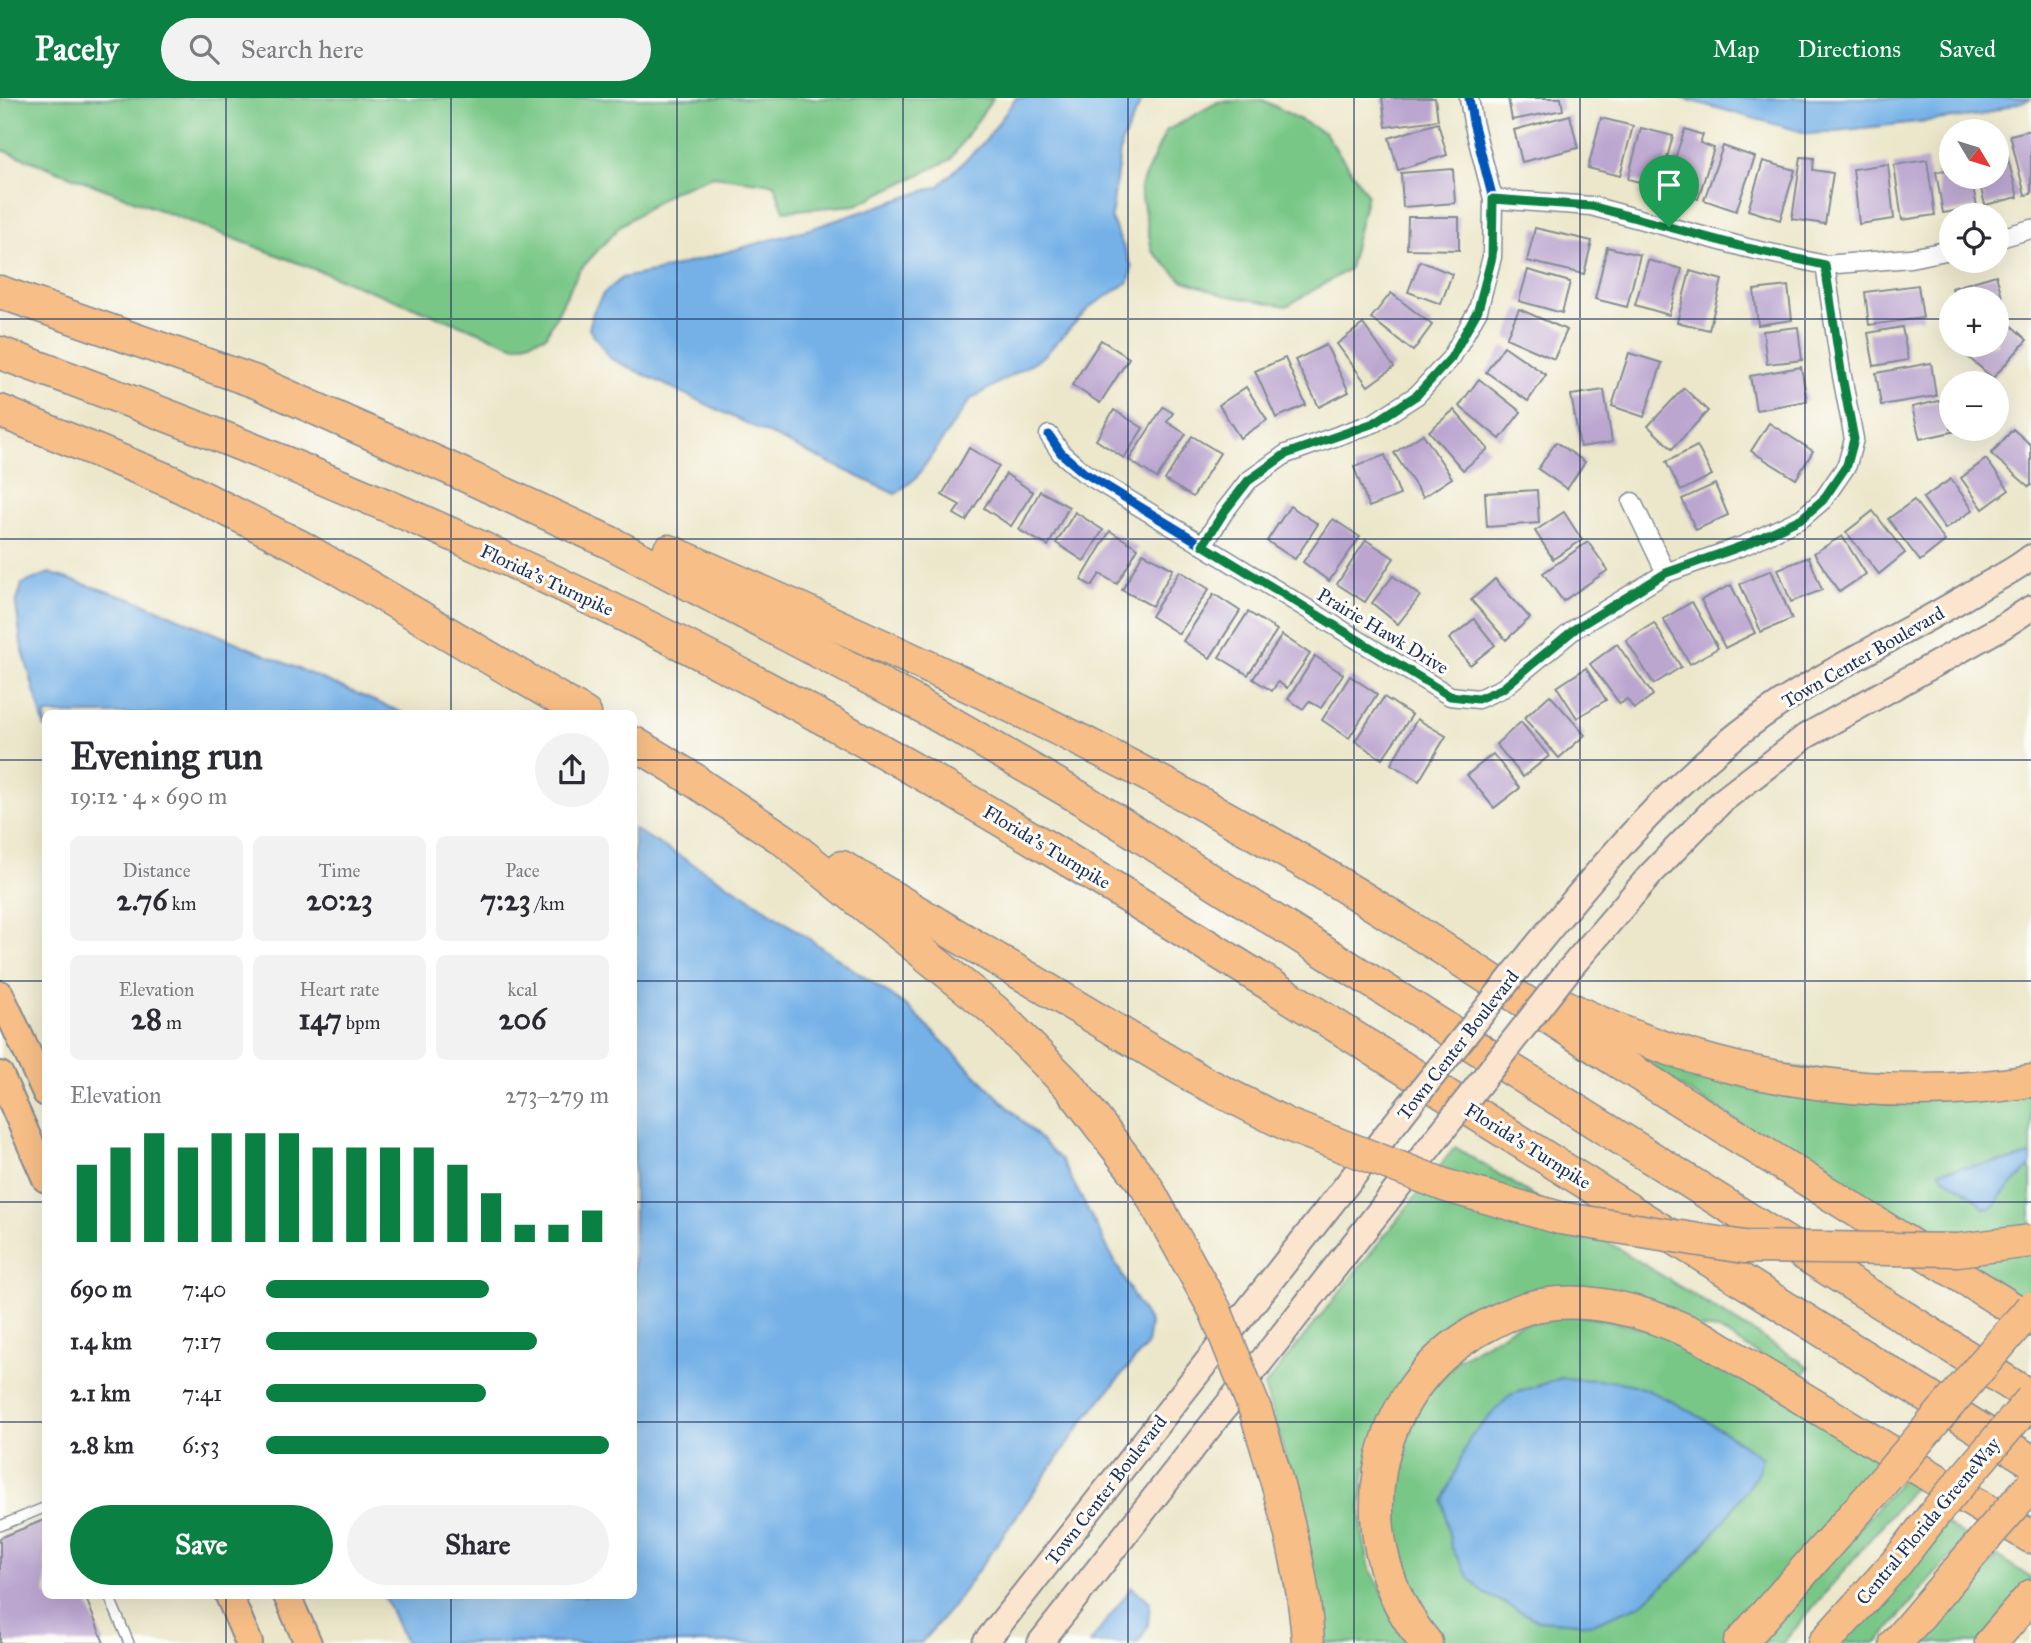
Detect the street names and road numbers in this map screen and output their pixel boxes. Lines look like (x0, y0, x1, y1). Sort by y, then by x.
street label: Florida's Turnpike (477, 539, 617, 621)
street label: Prairie Hawk Drive (1313, 583, 1453, 679)
street label: Town Center Boulevard (1778, 601, 1949, 713)
street label: Florida's Turnpike (979, 800, 1115, 894)
street label: Town Center Boulevard (1392, 965, 1524, 1124)
street label: Florida's Turnpike (1461, 1098, 1595, 1194)
street label: Town Center Boulevard (1040, 1410, 1172, 1569)
street label: Central Florida GreeneWay (1851, 1432, 2005, 1609)

